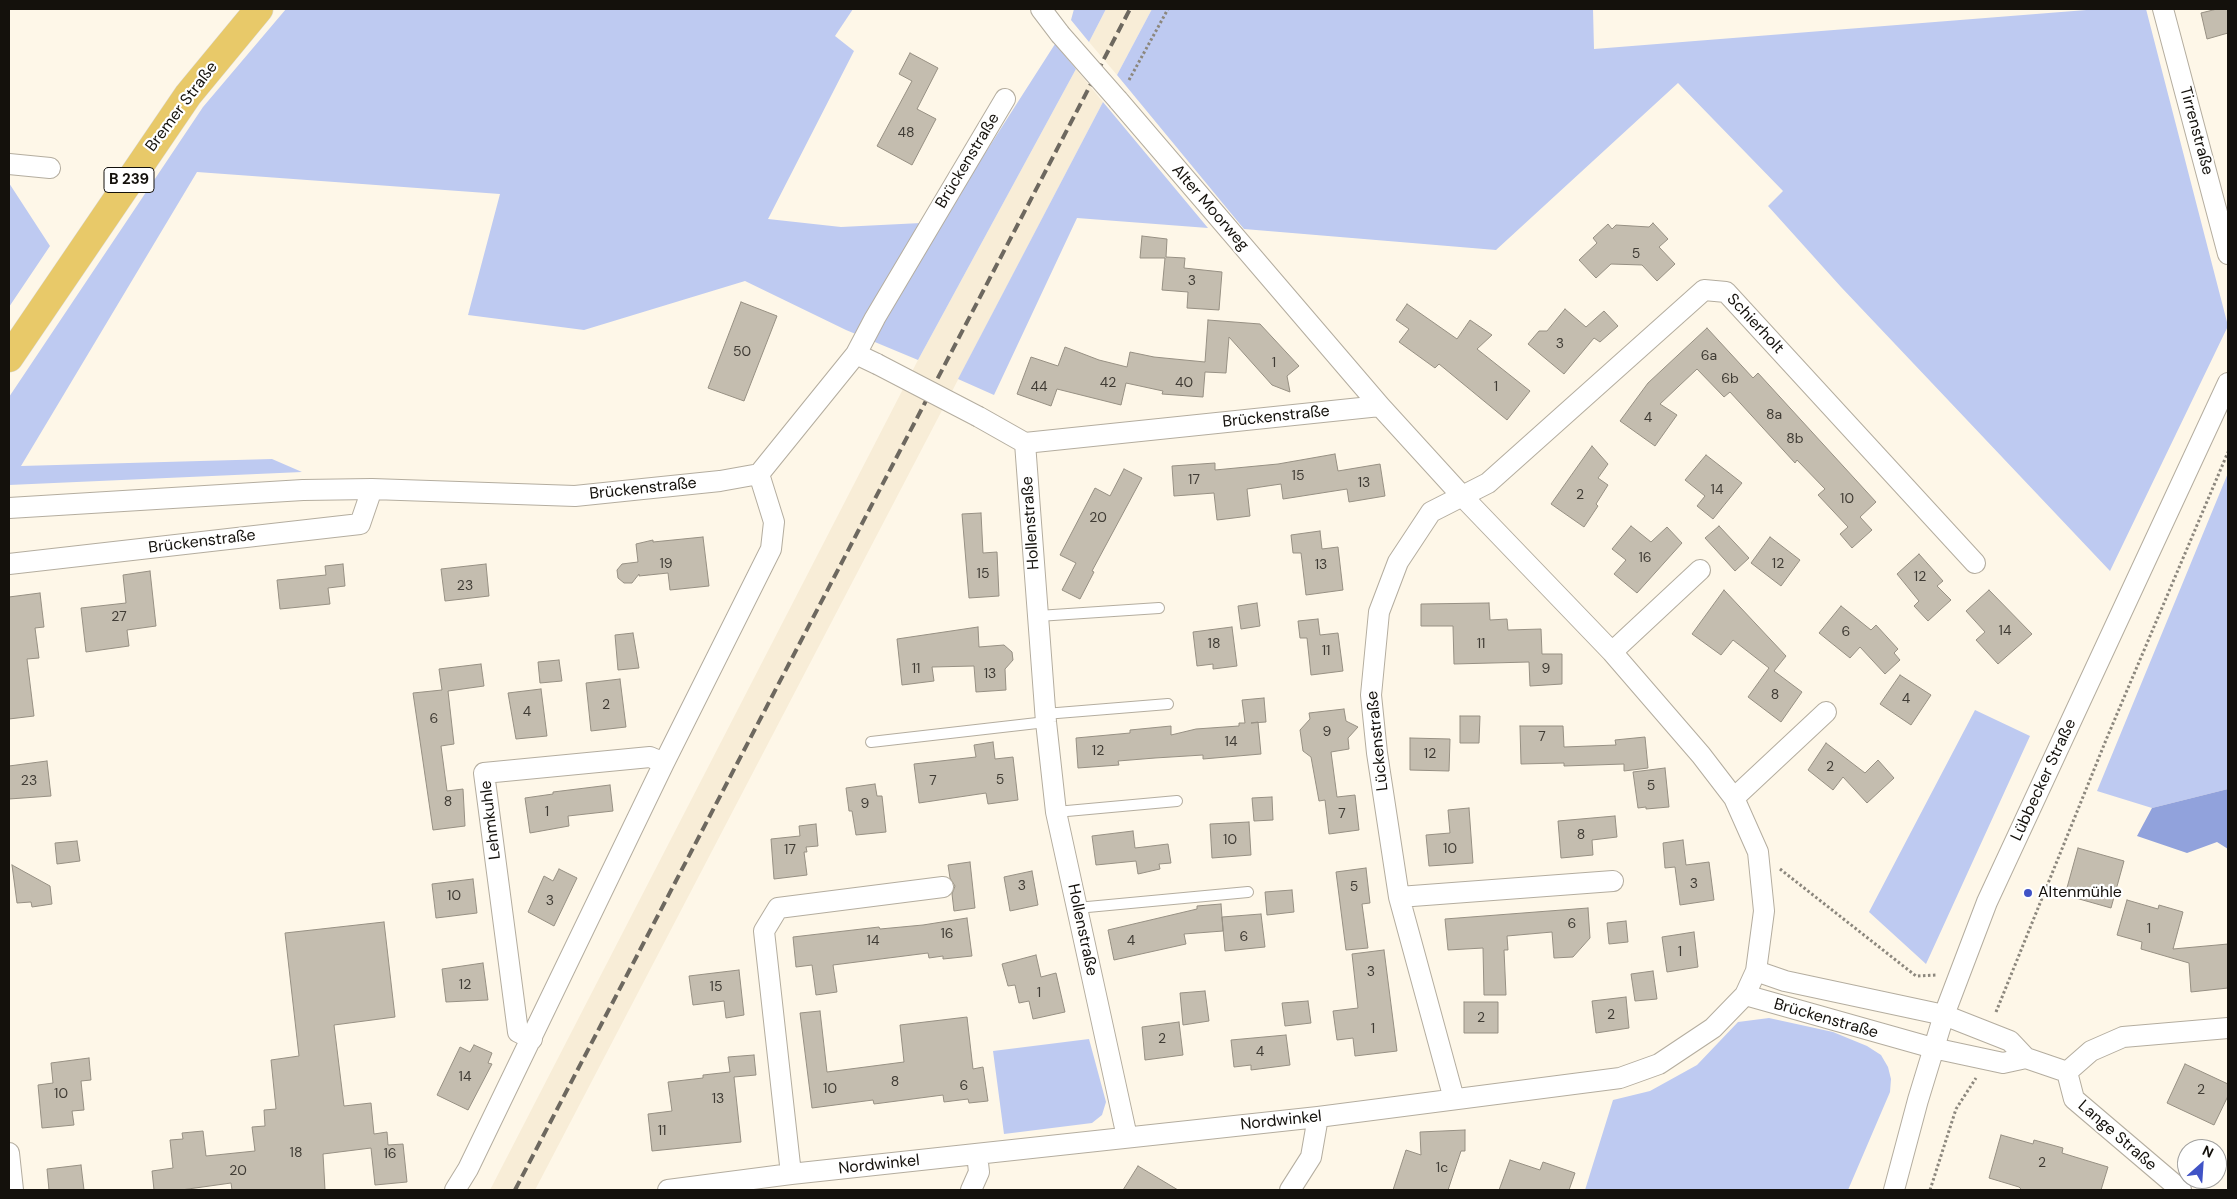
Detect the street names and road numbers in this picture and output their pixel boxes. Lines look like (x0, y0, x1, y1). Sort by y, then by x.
street label: Bremer Straße (142, 58, 222, 156)
street label: Tirrenstraße (2175, 85, 2217, 177)
street label: Brückenstraße (932, 110, 1004, 212)
street label: Alter Moorweg (1167, 161, 1253, 255)
road number: B 239 (104, 168, 154, 192)
street label: Schierholt (1722, 290, 1788, 358)
street label: Brückenstraße (1221, 402, 1331, 432)
street label: Brückenstraße (588, 474, 698, 504)
street label: Hollenstraße (1018, 476, 1044, 570)
street label: Brückenstraße (147, 526, 257, 558)
street label: Lückenstraße (1363, 690, 1393, 792)
street label: Lübbecker Straße (2007, 716, 2081, 844)
street label: Lehmkuhle (477, 779, 505, 861)
street label: Hollenstraße (1063, 882, 1101, 978)
street label: Brückenstraße (1772, 995, 1880, 1043)
street label: Lange Straße (2074, 1097, 2160, 1175)
street label: Nordwinkel (1239, 1107, 1323, 1135)
street label: Nordwinkel (837, 1151, 921, 1179)

